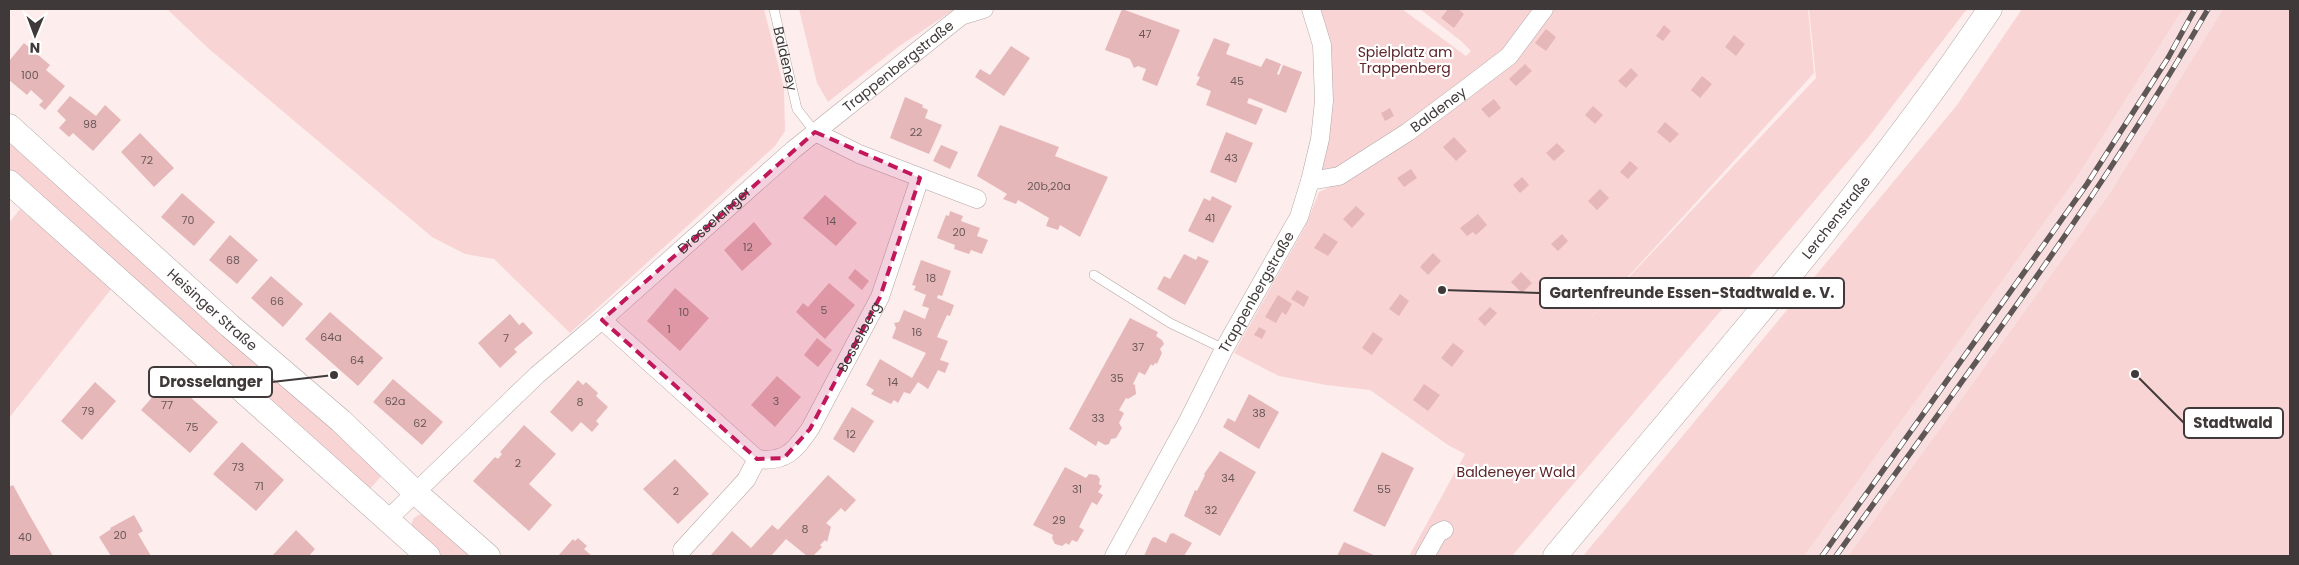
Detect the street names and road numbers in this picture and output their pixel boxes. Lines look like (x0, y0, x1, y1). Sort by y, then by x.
street label: Trappenbergstraße (838, 15, 958, 117)
street label: Baldeney (768, 25, 803, 93)
street label: Baldeney (1406, 82, 1470, 137)
street label: Lerchenstraße (1797, 172, 1875, 263)
street label: Drosselanger (673, 182, 755, 258)
street label: Trappenbergstraße (1214, 227, 1299, 357)
street label: Heisinger Straße (163, 264, 262, 356)
street label: Bosselberg (832, 298, 886, 376)

